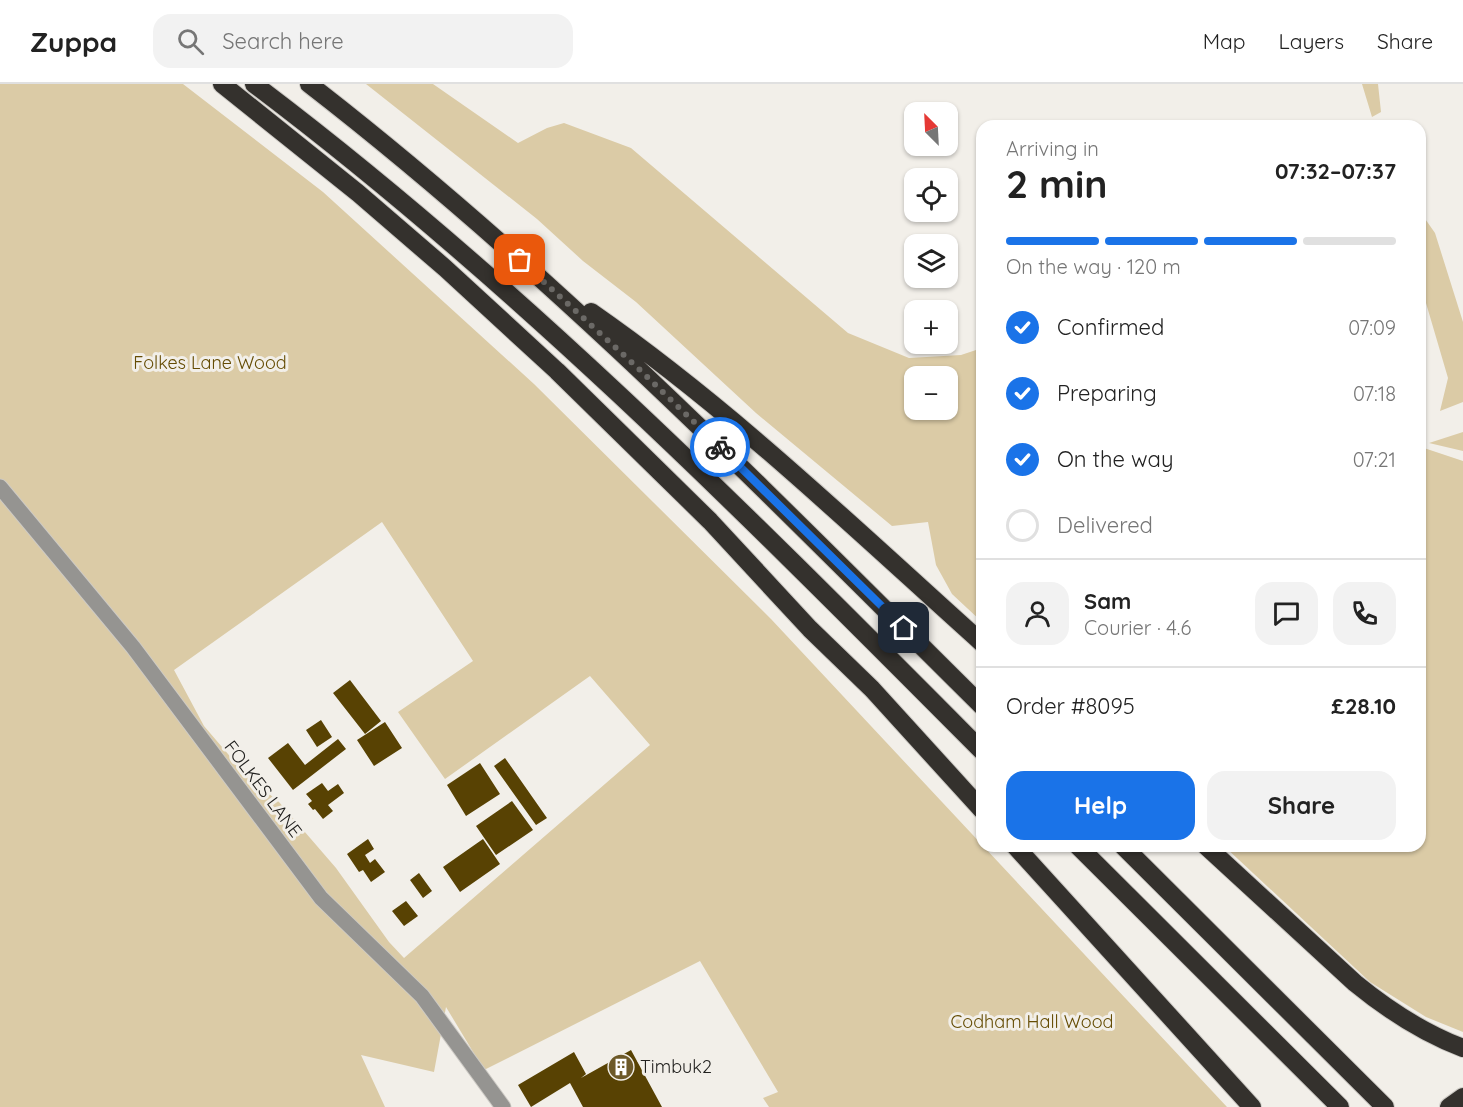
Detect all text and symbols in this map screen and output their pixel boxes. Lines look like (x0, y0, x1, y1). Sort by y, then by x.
search box (153, 14, 573, 68)
text: Zuppa (30, 24, 117, 59)
icon: search (174, 25, 207, 58)
text: Search here (222, 27, 344, 55)
text: Map (1203, 28, 1246, 54)
text: Layers (1279, 28, 1344, 54)
text: Share (1377, 28, 1433, 54)
north arrow (904, 102, 958, 156)
map controls (904, 102, 958, 420)
text: Arriving in (1006, 136, 1099, 161)
text: 07:32–07:37 (1275, 157, 1396, 185)
text: 2 min (1006, 159, 1108, 208)
button: locate (904, 168, 958, 222)
pin (494, 234, 545, 285)
button: layers (904, 234, 958, 288)
icon: bag (503, 243, 536, 276)
text: On the way · 120 m (1006, 254, 1181, 279)
button: + (904, 300, 958, 354)
icon: check (1006, 311, 1039, 344)
text: Confirmed (1057, 313, 1164, 341)
text: 07:09 (1348, 315, 1396, 340)
park label: Folkes Lane Wood (133, 351, 287, 374)
button: − (904, 366, 958, 420)
icon: check (1006, 377, 1039, 410)
text: Preparing (1057, 379, 1157, 407)
text: 07:18 (1353, 381, 1396, 406)
courier (690, 417, 750, 477)
icon: bike (704, 431, 737, 464)
icon: check (1006, 443, 1039, 476)
text: On the way (1057, 445, 1173, 473)
text: 07:21 (1353, 447, 1396, 472)
text: Delivered (1057, 511, 1153, 539)
button: person (1006, 582, 1069, 645)
button: chat (1255, 582, 1318, 645)
button: phone (1333, 582, 1396, 645)
text: Sam (1084, 587, 1131, 615)
pin (878, 602, 929, 653)
icon: home (887, 611, 920, 644)
text: Courier · 4.6 (1084, 615, 1191, 640)
text: Order #8095 (1006, 692, 1135, 720)
text: £28.10 (1331, 692, 1396, 720)
street label: FOLKES LANE (220, 736, 307, 842)
button: Help (1006, 771, 1195, 840)
button: Share (1207, 771, 1396, 840)
park label: Codham Hall Wood (951, 1010, 1113, 1033)
building icon: Timbuk2 (606, 1052, 636, 1082)
place label: Timbuk2 (640, 1055, 712, 1078)

